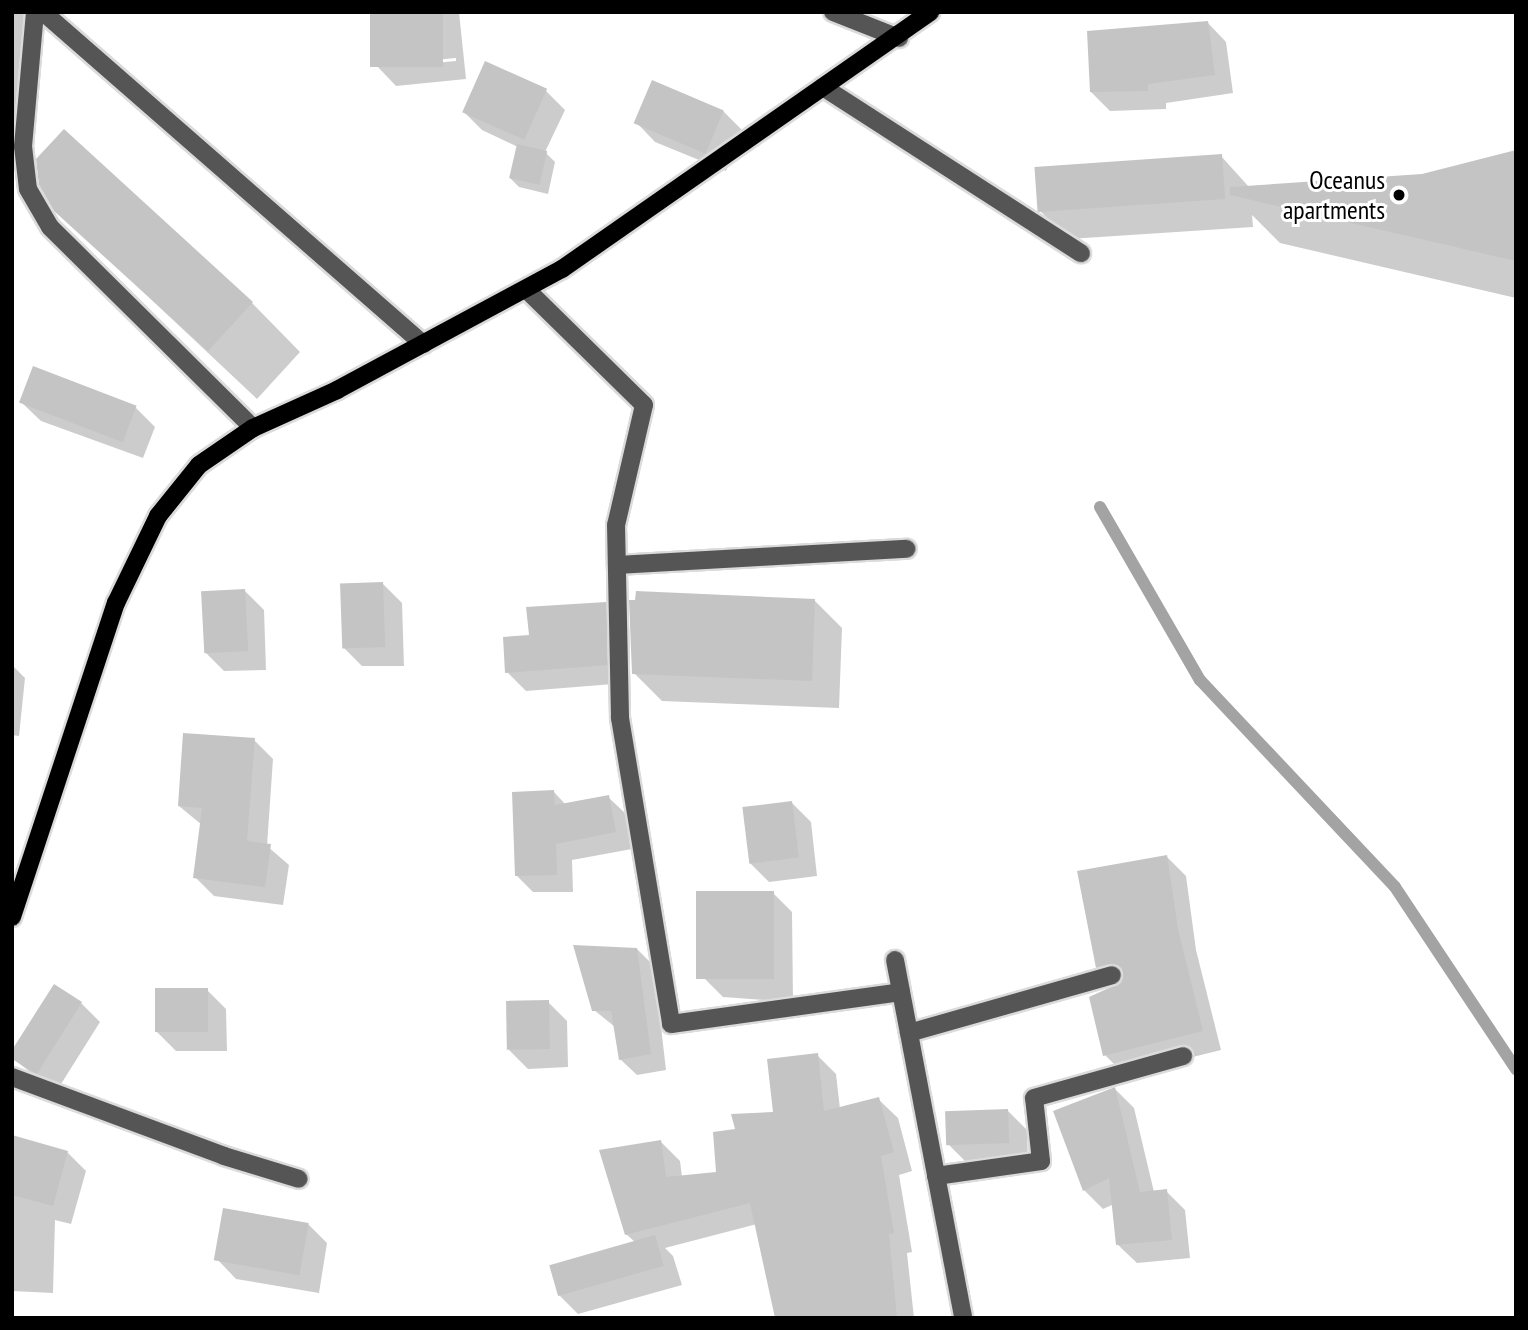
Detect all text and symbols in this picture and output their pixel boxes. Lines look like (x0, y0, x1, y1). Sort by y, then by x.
place label: Oceanus apartments (1283, 164, 1385, 226)
marker: Oceanus apartments (1391, 187, 1407, 203)

